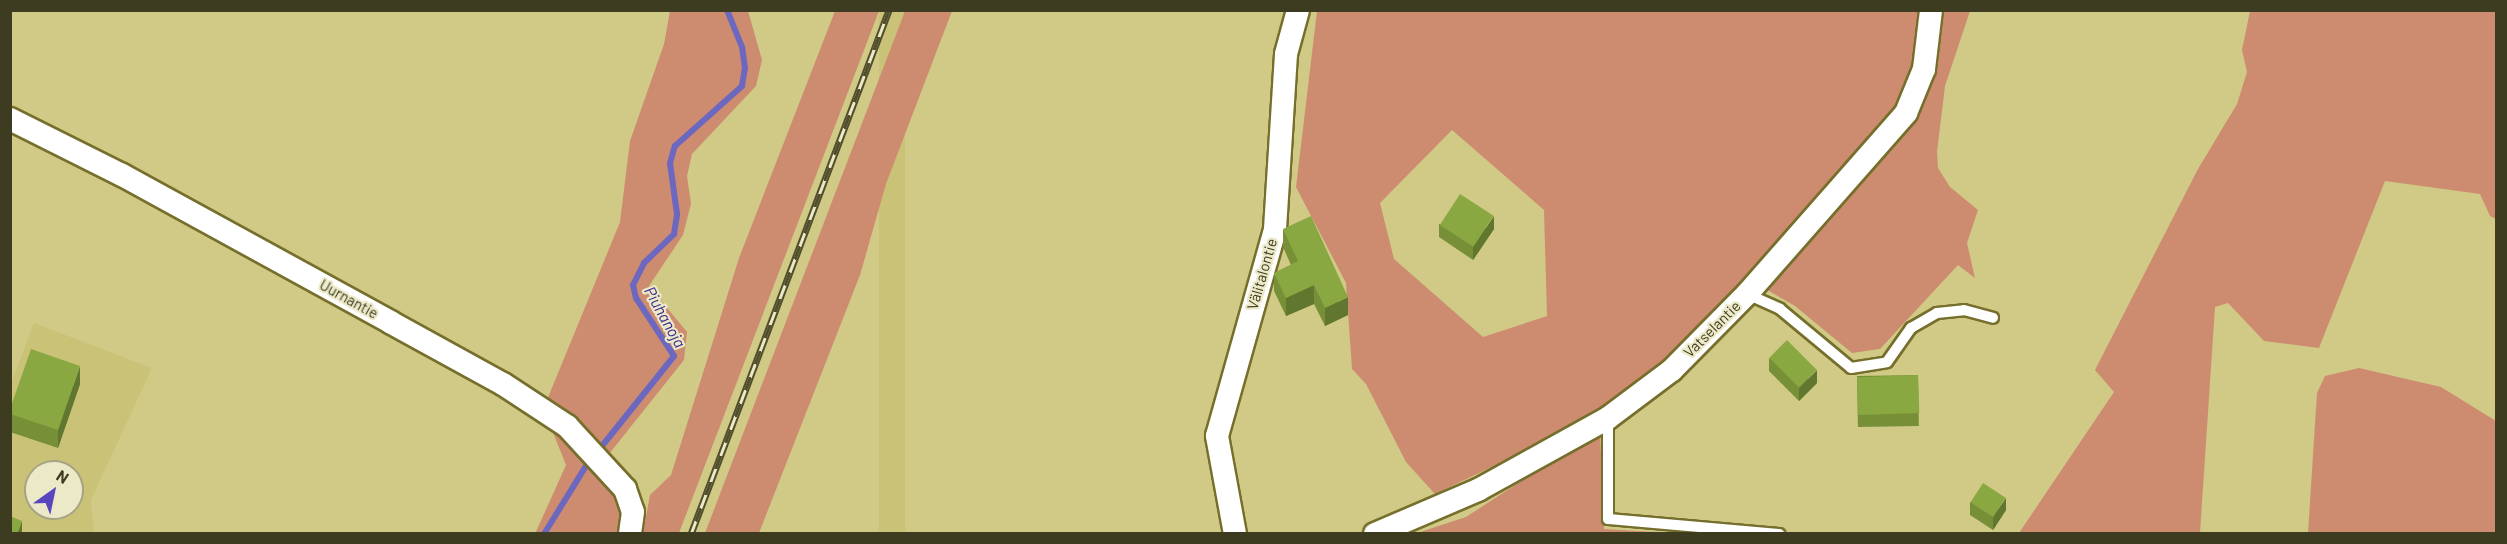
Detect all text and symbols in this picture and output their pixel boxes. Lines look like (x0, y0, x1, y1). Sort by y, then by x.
street label: Välitalontie (1243, 236, 1281, 312)
street label: Uurnantie (317, 276, 381, 322)
water label: Piuhanoja (640, 283, 690, 351)
street label: Vatselantie (1680, 297, 1744, 361)
north arrow (24, 460, 84, 520)
text: N (53, 465, 73, 487)

